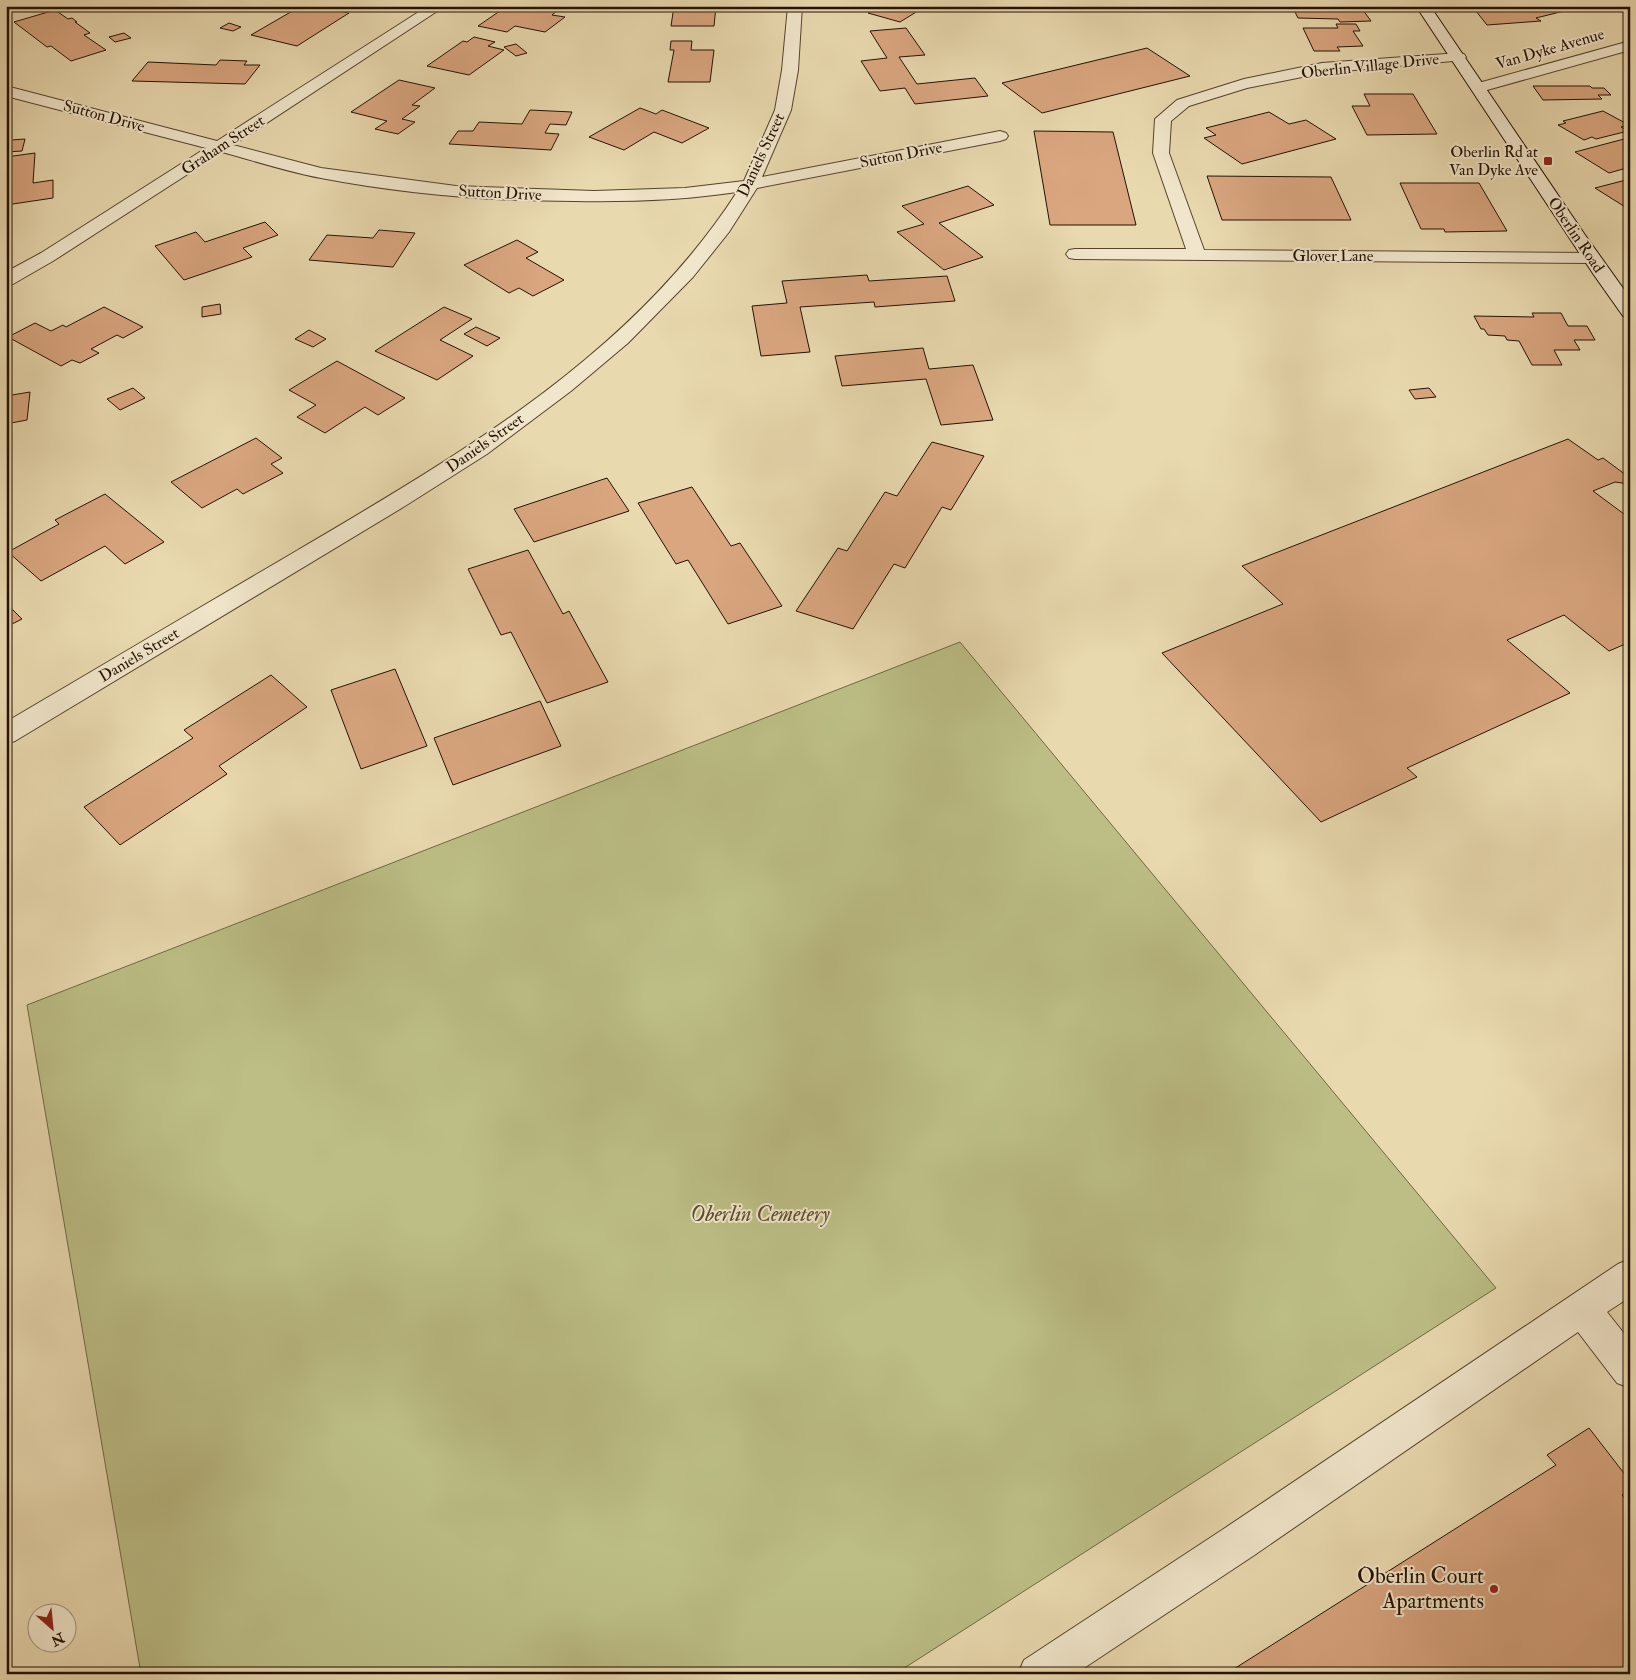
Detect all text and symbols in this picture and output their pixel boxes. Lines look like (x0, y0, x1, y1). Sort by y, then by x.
street label: Van Dyke Avenue (1493, 24, 1607, 74)
street label: Oberlin Village Drive (1300, 49, 1440, 83)
street label: Sutton Drive (61, 96, 147, 137)
street label: Daniels Street (733, 110, 789, 200)
street label: Graham Street (178, 111, 268, 179)
street label: Sutton Drive (858, 137, 944, 173)
place label: Oberlin Rd at Van Dyke Ave (1449, 142, 1538, 180)
marker: Oberlin Rd at Van Dyke Ave (1542, 155, 1554, 167)
street label: Sutton Drive (458, 181, 542, 205)
street label: Oberlin Road (1543, 193, 1609, 277)
street label: Glover Lane (1293, 246, 1374, 266)
street label: Daniels Street (442, 409, 528, 477)
street label: Daniels Street (95, 623, 183, 687)
park label: Oberlin Cemetery (690, 1200, 830, 1228)
place label: Oberlin Court Apartments (1357, 1562, 1484, 1616)
marker: Oberlin Court Apartments (1488, 1583, 1500, 1595)
north arrow (28, 1602, 78, 1652)
text: N (48, 1628, 68, 1650)

